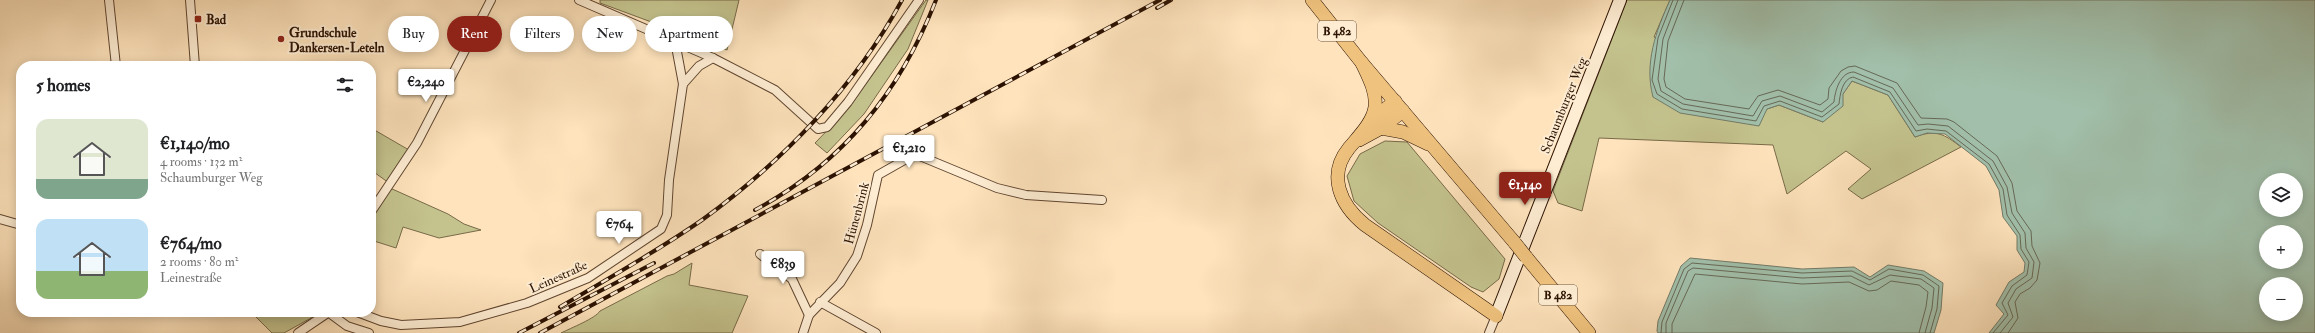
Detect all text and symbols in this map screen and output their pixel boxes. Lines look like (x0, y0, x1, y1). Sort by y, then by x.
place label: Bad (206, 12, 227, 28)
marker: Bad (193, 14, 203, 24)
chip: Buy (388, 16, 439, 52)
chip: Rent (447, 16, 502, 52)
chip: Filters (510, 16, 574, 52)
chip: New (582, 16, 637, 52)
chip: Apartment (645, 16, 733, 52)
road number: B 482 (1318, 21, 1356, 41)
place label: Grundschule Dankersen-Leteln (289, 25, 385, 56)
marker: Grundschule Dankersen-Leteln (276, 34, 286, 44)
street label: Schaumburger Weg (1537, 54, 1591, 156)
pin: €2,240 (393, 69, 459, 103)
icon: filters (334, 74, 356, 96)
text: €2,240 (407, 74, 445, 90)
text: 5 homes (36, 75, 90, 96)
text: €1,140/mo (160, 133, 230, 154)
icon: home (68, 135, 116, 183)
pin: €1,210 (876, 135, 942, 169)
text: €1,210 (892, 140, 926, 156)
text: 4 rooms · 132 m² (160, 154, 242, 170)
text: Schaumburger Weg (160, 170, 263, 186)
pin: €1,140 (1492, 172, 1558, 206)
map controls (2259, 173, 2303, 321)
button: layers (2259, 173, 2303, 217)
text: €1,140 (1508, 177, 1542, 193)
street label: Hünenbrink (841, 180, 873, 246)
pin: €764 (595, 211, 643, 245)
text: €764 (605, 216, 633, 232)
button: + (2259, 225, 2303, 269)
text: €764/mo (160, 233, 222, 254)
icon: home (68, 235, 116, 283)
pin: €839 (759, 251, 807, 285)
text: 2 rooms · 80 m² (160, 254, 238, 270)
text: €839 (770, 256, 796, 272)
street label: Leinestraße (527, 257, 590, 297)
text: Leinestraße (160, 270, 222, 286)
button: − (2259, 277, 2303, 321)
road number: B 482 (1539, 285, 1577, 305)

